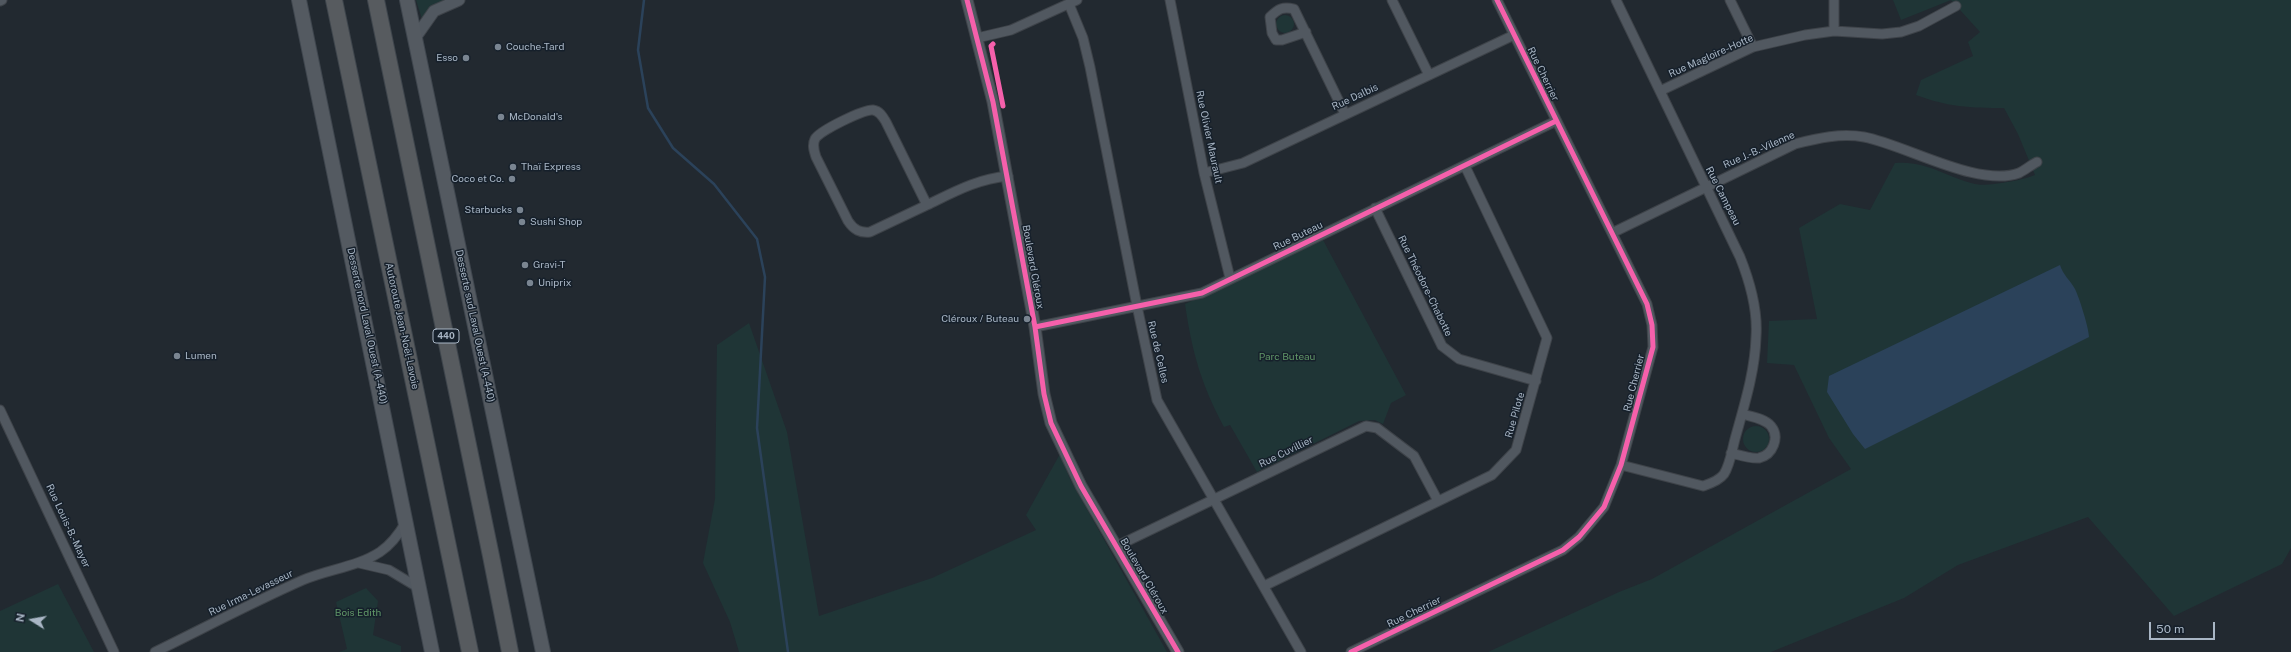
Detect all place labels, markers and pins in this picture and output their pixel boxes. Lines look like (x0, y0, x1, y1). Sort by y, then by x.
place label: Couche-Tard (506, 41, 564, 53)
marker: Couche-Tard (493, 42, 503, 52)
place label: Esso (436, 52, 458, 64)
marker: Esso (461, 53, 471, 63)
place label: McDonald's (509, 111, 562, 123)
marker: McDonald's (496, 112, 506, 122)
place label: Thaï Express (521, 161, 581, 173)
marker: Thaï Express (508, 162, 518, 172)
place label: Coco et Co. (451, 173, 504, 185)
marker: Coco et Co. (507, 174, 517, 184)
place label: Starbucks (465, 204, 512, 216)
marker: Starbucks (515, 205, 525, 215)
place label: Sushi Shop (530, 216, 582, 228)
marker: Sushi Shop (517, 217, 527, 227)
place label: Gravi-T (533, 259, 565, 271)
marker: Gravi-T (520, 260, 530, 270)
place label: Uniprix (538, 277, 571, 289)
marker: Uniprix (525, 278, 535, 288)
place label: Cléroux / Buteau (941, 313, 1019, 325)
marker: Cléroux / Buteau (1022, 314, 1032, 324)
place label: Lumen (185, 350, 217, 362)
marker: Lumen (172, 351, 182, 361)

